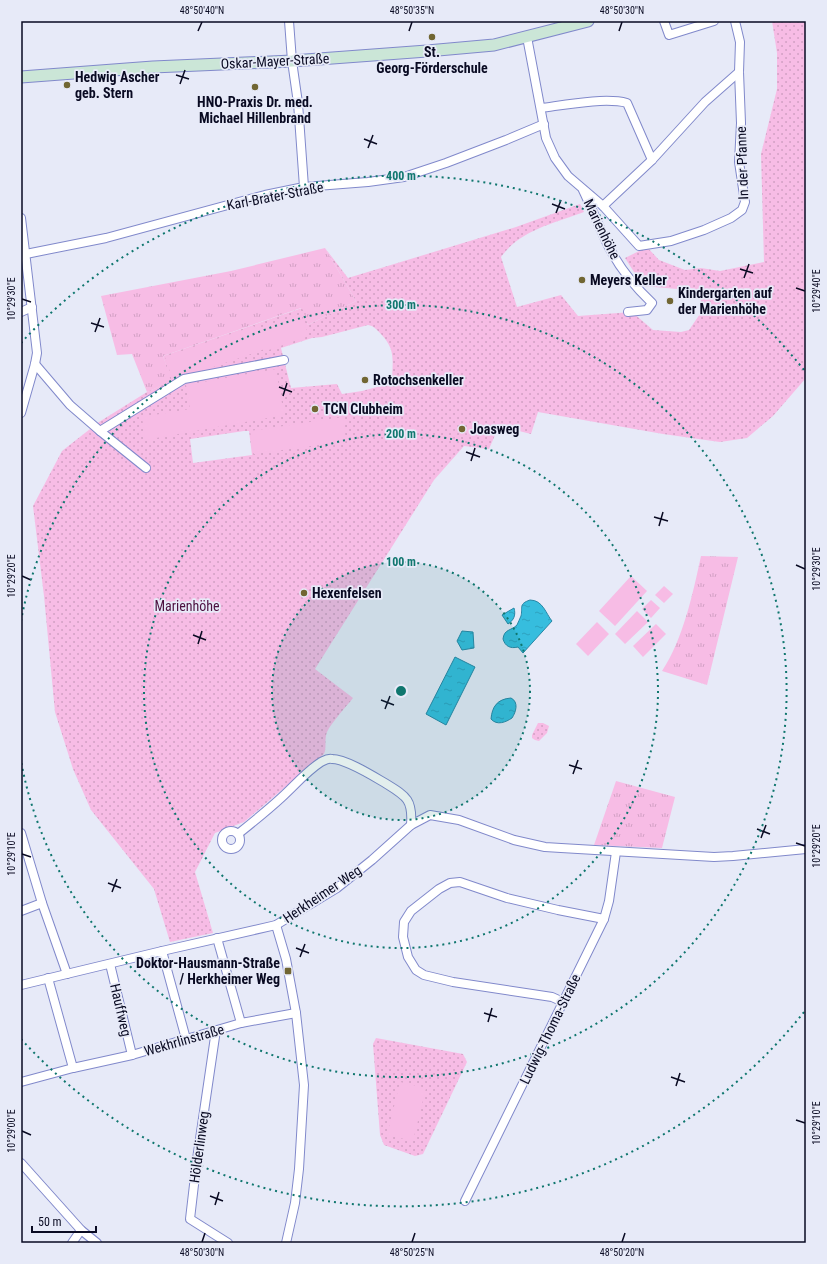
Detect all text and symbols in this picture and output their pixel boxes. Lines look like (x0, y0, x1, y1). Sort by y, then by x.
text: 48°50'40"N (180, 5, 224, 16)
text: 48°50'35"N (390, 5, 434, 16)
text: 48°50'30"N (600, 5, 644, 16)
marker: St. Georg-Förderschule (427, 32, 437, 42)
place label: St. Georg-Förderschule (376, 44, 488, 76)
street label: Oskar-Mayer-Straße (220, 50, 330, 72)
place label: Hedwig Ascher geb. Stern (75, 69, 160, 101)
marker: Hedwig Ascher geb. Stern (62, 80, 72, 90)
marker: HNO-Praxis Dr. med. Michael Hillenbrand (250, 82, 260, 92)
place label: HNO-Praxis Dr. med. Michael Hillenbrand (197, 94, 313, 126)
street label: In der Pfanne (733, 126, 751, 200)
text: 400 m (386, 169, 416, 183)
street label: Karl-Brater-Straße (225, 179, 325, 213)
street label: Marienhöhe (581, 196, 624, 262)
text: 10°29'40"E (811, 269, 822, 313)
place label: Meyers Keller (590, 272, 667, 288)
marker: Meyers Keller (577, 275, 587, 285)
text: 10°29'30"E (6, 277, 17, 321)
place label: Kindergarten auf der Marienhöhe (678, 285, 773, 317)
marker: Kindergarten auf der Marienhöhe (665, 296, 675, 306)
text: 300 m (386, 298, 416, 312)
place label: Rotochsenkeller (373, 372, 464, 388)
marker: Rotochsenkeller (360, 375, 370, 385)
place label: TCN Clubheim (323, 401, 403, 417)
marker: TCN Clubheim (310, 404, 320, 414)
place label: Joasweg (470, 421, 519, 437)
marker: Joasweg (457, 424, 467, 434)
text: 200 m (386, 427, 416, 441)
text: 10°29'30"E (811, 547, 822, 591)
text: 10°29'20"E (6, 554, 17, 598)
text: 100 m (386, 555, 416, 569)
place label: Hexenfelsen (312, 585, 382, 601)
marker: Hexenfelsen (299, 588, 309, 598)
park label: Marienhöhe (154, 598, 220, 614)
centre of rings (394, 684, 408, 698)
text: 10°29'20"E (811, 824, 822, 868)
text: 10°29'10"E (6, 832, 17, 876)
street label: Herkheimer Weg (280, 862, 364, 926)
place label: Doktor-Hausmann-Straße / Herkheimer Weg (136, 955, 280, 987)
marker: Doktor-Hausmann-Straße / Herkheimer Weg (283, 966, 293, 976)
street label: Ludwig-Thoma-Straße (516, 971, 584, 1087)
street label: Hauffweg (107, 982, 135, 1038)
street label: Wekhrlinstraße (142, 1021, 226, 1059)
text: 10°29'10"E (811, 1101, 822, 1145)
text: 10°29'00"E (6, 1109, 17, 1153)
street label: Hölderlinweg (186, 1110, 212, 1184)
scale bar (32, 1208, 96, 1234)
text: 50 m (38, 1215, 62, 1229)
text: 48°50'30"N (180, 1247, 224, 1258)
text: 48°50'25"N (390, 1247, 434, 1258)
text: 48°50'20"N (600, 1247, 644, 1258)

